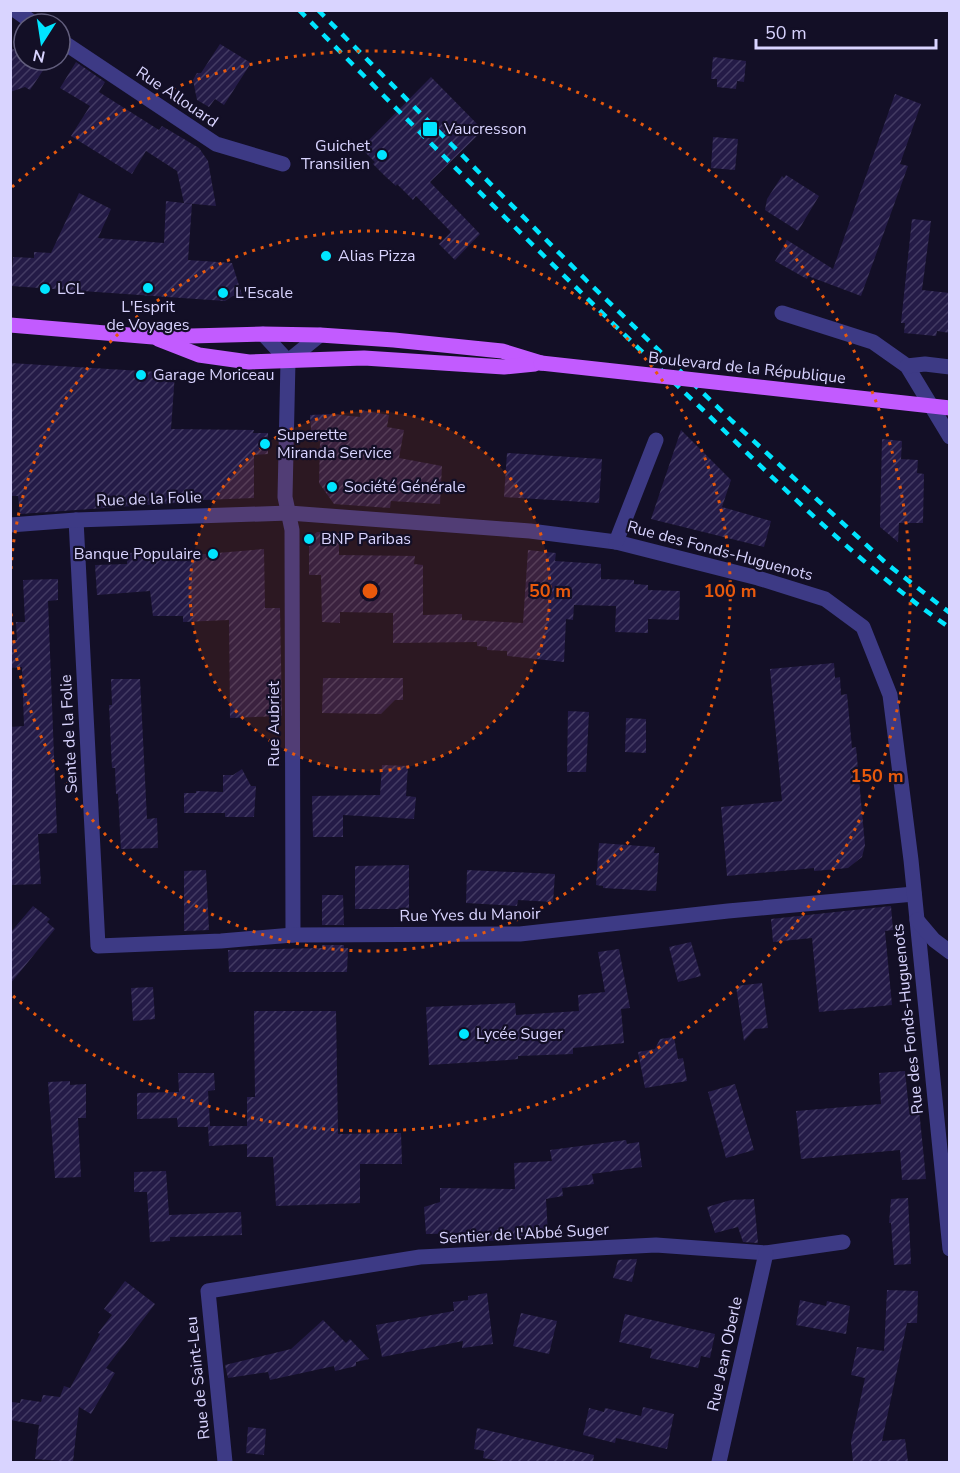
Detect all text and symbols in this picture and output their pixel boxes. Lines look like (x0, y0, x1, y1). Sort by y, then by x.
north arrow (12, 12, 72, 72)
scale bar (756, 12, 936, 50)
text: 50 m (765, 21, 807, 45)
text: N (31, 44, 47, 68)
street label: Rue Allouard (132, 61, 222, 133)
place label: Vaucresson (443, 118, 526, 140)
marker: Vaucresson (421, 120, 439, 138)
place label: Guichet Transilien (301, 135, 370, 175)
marker: Guichet Transilien (375, 148, 389, 162)
place label: Alias Pizza (338, 245, 415, 267)
marker: Alias Pizza (319, 249, 333, 263)
place label: LCL (57, 278, 85, 300)
marker: L'Esprit de Voyages (141, 281, 155, 295)
marker: LCL (38, 282, 52, 296)
place label: L'Escale (235, 282, 293, 304)
marker: L'Escale (216, 286, 230, 300)
place label: L'Esprit de Voyages (107, 296, 189, 336)
street label: Boulevard de la République (647, 347, 847, 389)
place label: Garage Moriceau (153, 364, 274, 386)
marker: Garage Moriceau (134, 368, 148, 382)
place label: Superette Miranda Service (277, 424, 392, 464)
marker: Superette Miranda Service (258, 437, 272, 451)
place label: Société Générale (344, 476, 466, 498)
marker: Société Générale (325, 480, 339, 494)
street label: Rue de la Folie (96, 486, 202, 512)
street label: Rue des Fonds-Huguenots (625, 516, 815, 586)
place label: BNP Paribas (321, 528, 411, 550)
marker: BNP Paribas (302, 532, 316, 546)
place label: Banque Populaire (74, 543, 201, 565)
marker: Banque Populaire (206, 547, 220, 561)
text: 50 m (529, 579, 571, 603)
text: 100 m (703, 579, 757, 603)
centre of rings (360, 581, 380, 601)
street label: Sente de la Folie (55, 674, 83, 794)
street label: Rue Aubriet (263, 681, 285, 767)
text: 150 m (850, 764, 904, 788)
street label: Rue Yves du Manoir (399, 903, 541, 927)
street label: Rue des Fonds-Huguenots (887, 923, 929, 1115)
place label: Lycée Suger (476, 1023, 563, 1045)
marker: Lycée Suger (457, 1027, 471, 1041)
street label: Sentier de l'Abbé Suger (438, 1219, 610, 1249)
street label: Rue Jean Oberle (702, 1295, 748, 1413)
street label: Rue de Saint-Leu (181, 1315, 215, 1441)

